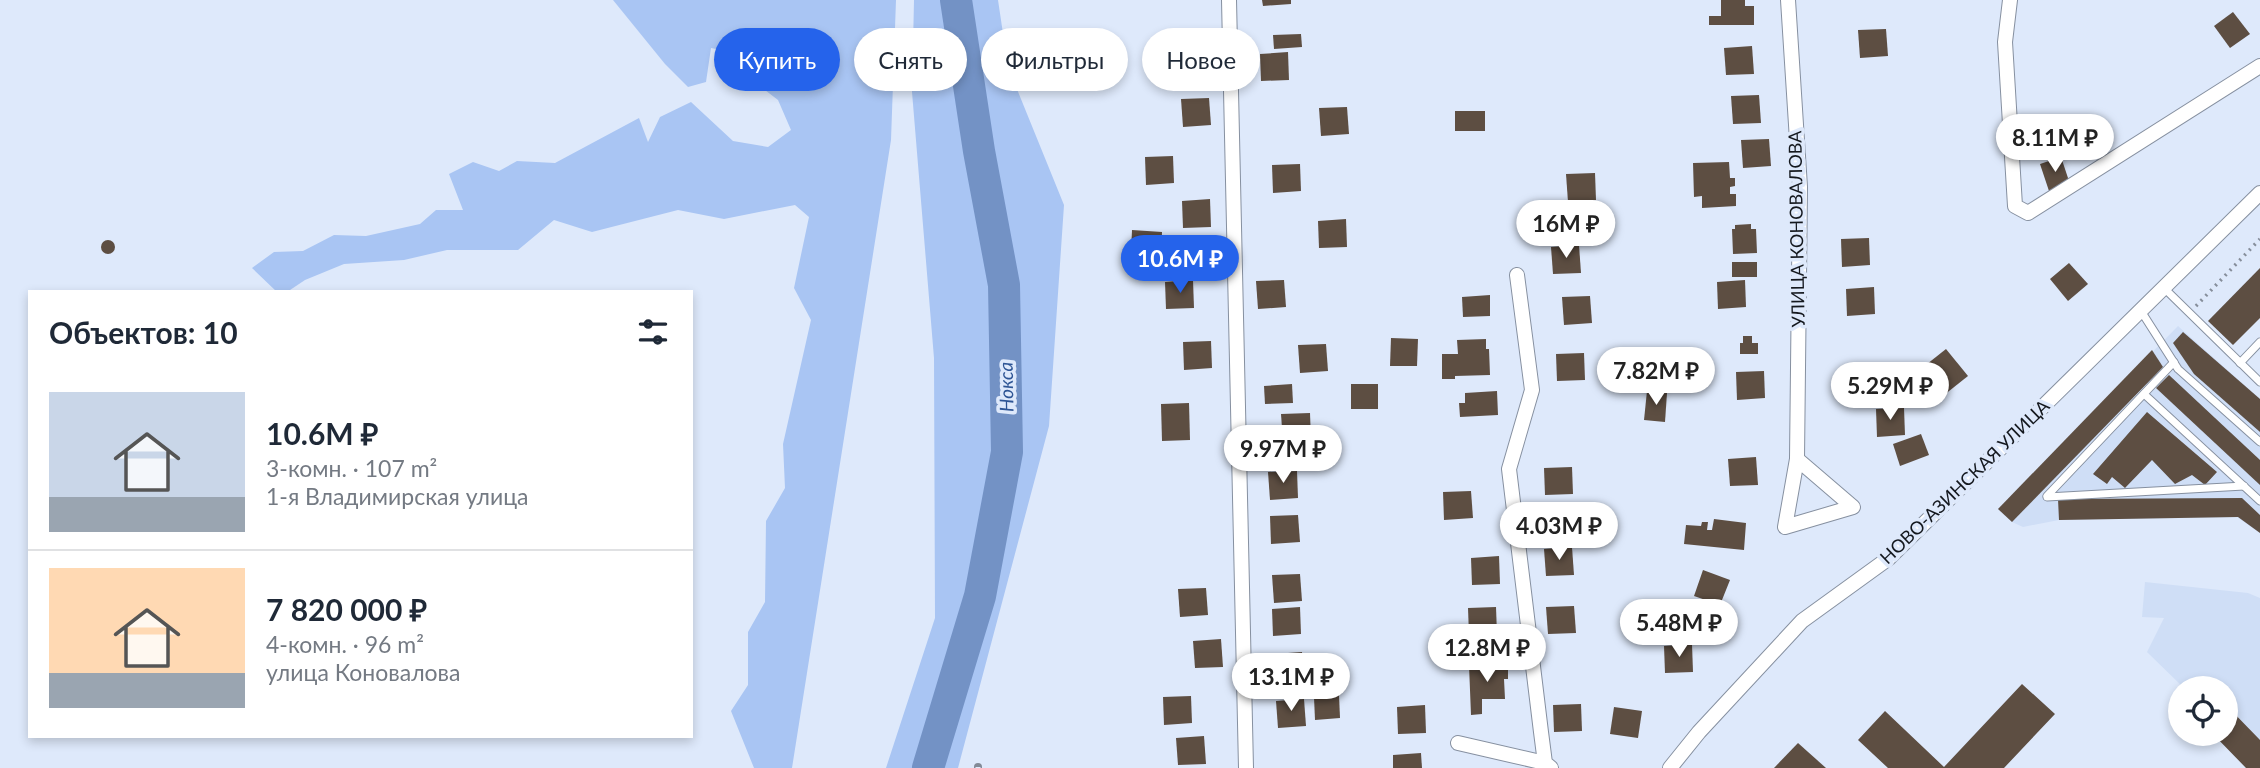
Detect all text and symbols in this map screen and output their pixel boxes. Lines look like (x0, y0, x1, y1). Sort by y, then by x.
chip: Купить (714, 28, 840, 91)
chip: Снять (854, 28, 967, 91)
chip: Фильтры (981, 28, 1128, 91)
chip: Новое (1142, 28, 1260, 91)
pin: 8.11M ₽ (1990, 114, 2120, 174)
text: 8.11M ₽ (2012, 123, 2098, 151)
street label: УЛИЦА КОНОВАЛОВА (1783, 130, 1809, 328)
pin: 16M ₽ (1517, 201, 1615, 260)
text: 16M ₽ (1532, 209, 1600, 237)
pin: 10.6M ₽ (1115, 236, 1245, 295)
text: 10.6M ₽ (1137, 244, 1223, 272)
icon: filters (634, 313, 672, 351)
text: Объектов: 10 (49, 314, 238, 350)
pin: 7.82M ₽ (1591, 348, 1721, 407)
text: 7.82M ₽ (1613, 356, 1699, 384)
water label: Нокса (994, 362, 1017, 412)
pin: 5.29M ₽ (1825, 362, 1955, 422)
text: 5.29M ₽ (1847, 371, 1933, 399)
street label: НОВО-АЗИНСКАЯ УЛИЦА (1875, 394, 2054, 568)
text: 10.6M ₽ (266, 415, 378, 451)
icon: home (105, 420, 189, 504)
pin: 9.97M ₽ (1218, 426, 1348, 485)
text: 9.97M ₽ (1240, 434, 1326, 462)
text: 3-комн. · 107 m² (266, 454, 437, 482)
text: 1-я Владимирская улица (266, 482, 529, 510)
pin: 4.03M ₽ (1494, 503, 1624, 562)
text: 4.03M ₽ (1516, 511, 1602, 539)
text: 7 820 000 ₽ (266, 591, 427, 627)
icon: home (105, 596, 189, 680)
pin: 5.48M ₽ (1614, 600, 1744, 659)
text: 5.48M ₽ (1636, 608, 1722, 636)
pin: 12.8M ₽ (1422, 624, 1552, 684)
text: 4-комн. · 96 m² (266, 630, 424, 658)
text: 12.8M ₽ (1444, 633, 1530, 661)
pin: 13.1M ₽ (1226, 654, 1356, 713)
text: улица Коновалова (266, 658, 460, 686)
text: 13.1M ₽ (1248, 662, 1334, 690)
map controls (2168, 676, 2238, 746)
button: locate (2168, 676, 2238, 746)

